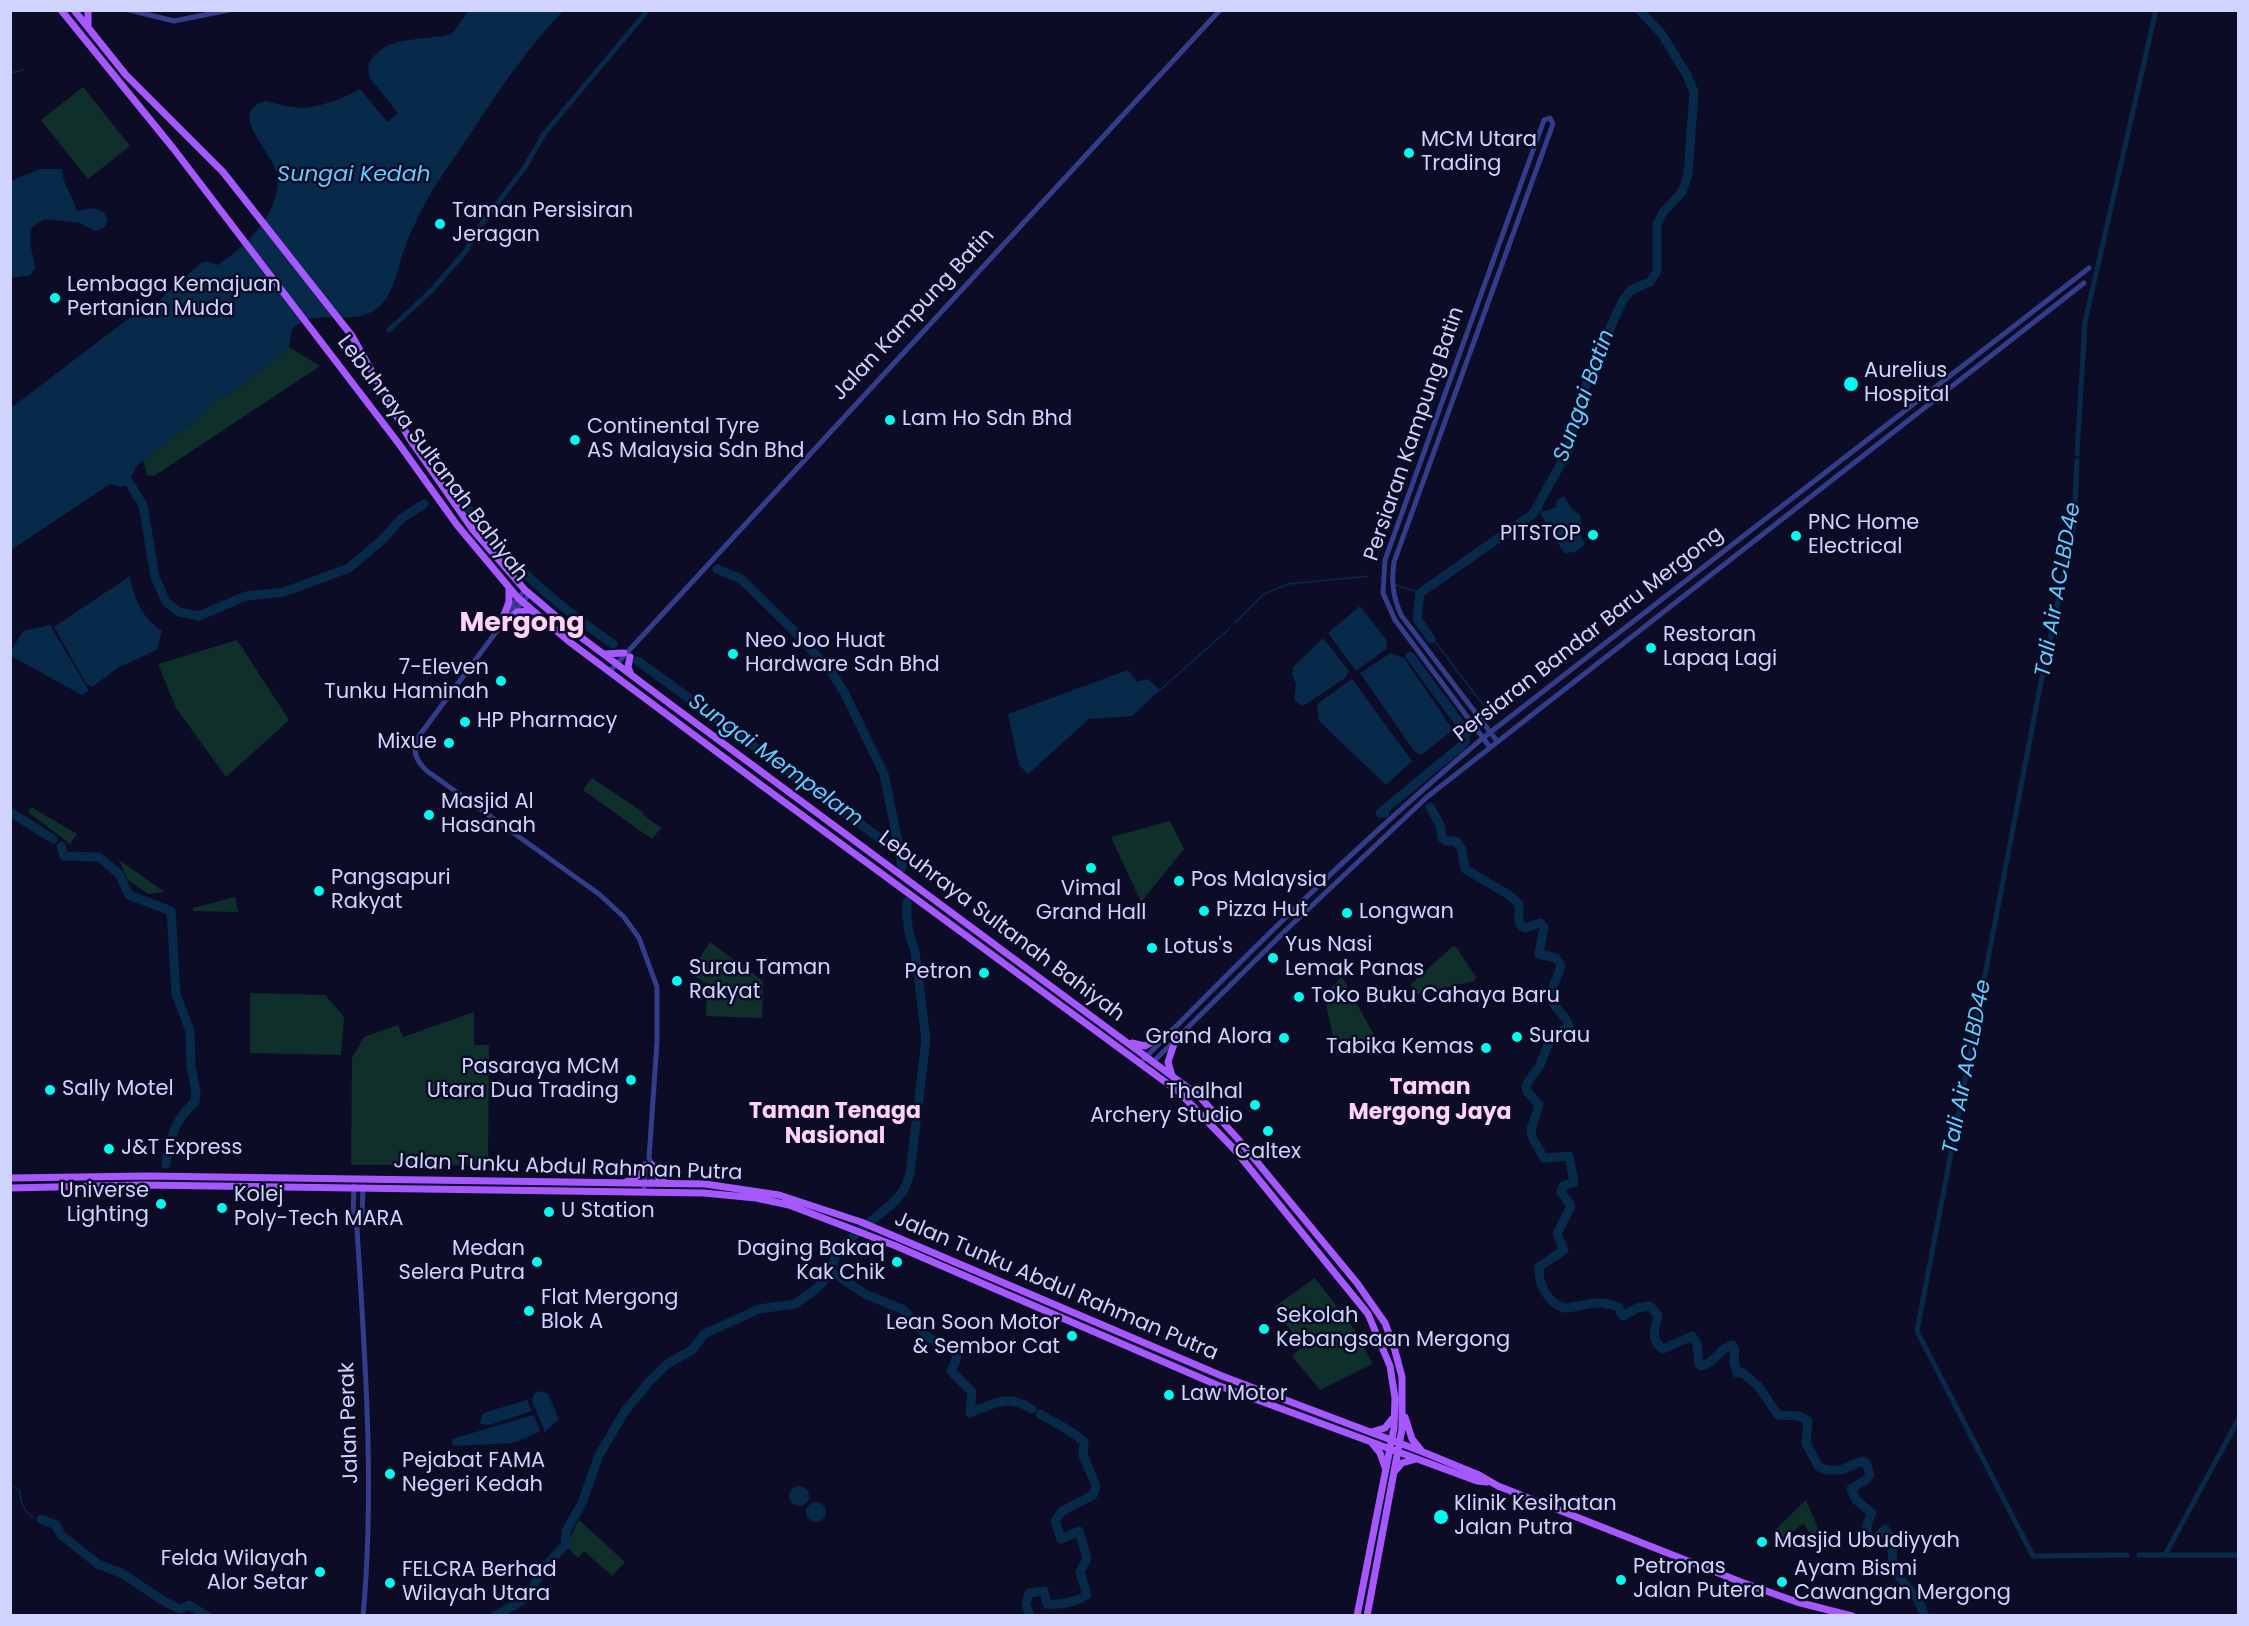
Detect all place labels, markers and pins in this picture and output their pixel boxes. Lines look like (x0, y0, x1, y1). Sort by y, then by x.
place label: MCM Utara Trading (1421, 128, 1537, 178)
marker: MCM Utara Trading (1402, 146, 1416, 160)
place label: Taman Persisiran Jeragan (452, 199, 633, 249)
marker: Taman Persisiran Jeragan (433, 217, 447, 231)
place label: Lembaga Kemajuan Pertanian Muda (67, 273, 281, 323)
marker: Lembaga Kemajuan Pertanian Muda (48, 291, 62, 305)
place label: Aurelius Hospital (1864, 359, 1949, 409)
marker: Aurelius Hospital (1842, 375, 1860, 393)
place label: Lam Ho Sdn Bhd (902, 407, 1072, 433)
marker: Lam Ho Sdn Bhd (883, 413, 897, 427)
place label: Continental Tyre AS Malaysia Sdn Bhd (587, 415, 805, 465)
marker: Continental Tyre AS Malaysia Sdn Bhd (568, 433, 582, 447)
place label: PNC Home Electrical (1808, 511, 1919, 561)
place label: PITSTOP (1500, 522, 1581, 548)
marker: PITSTOP (1586, 528, 1600, 542)
marker: PNC Home Electrical (1789, 529, 1803, 543)
place label: Restoran Lapaq Lagi (1663, 623, 1777, 673)
place label: Neo Joo Huat Hardware Sdn Bhd (745, 629, 940, 679)
marker: Restoran Lapaq Lagi (1644, 641, 1658, 655)
marker: Neo Joo Huat Hardware Sdn Bhd (726, 647, 740, 661)
place label: 7-Eleven Tunku Haminah (324, 656, 489, 706)
marker: 7-Eleven Tunku Haminah (494, 674, 508, 688)
place label: HP Pharmacy (477, 709, 617, 735)
marker: HP Pharmacy (458, 715, 472, 729)
place label: Mixue (377, 730, 437, 756)
marker: Mixue (442, 736, 456, 750)
place label: Masjid Al Hasanah (441, 790, 536, 840)
marker: Masjid Al Hasanah (422, 808, 436, 822)
marker: Vimal Grand Hall (1084, 861, 1098, 875)
place label: Pangsapuri Rakyat (331, 866, 451, 916)
place label: Pos Malaysia (1191, 868, 1327, 894)
marker: Pos Malaysia (1172, 874, 1186, 888)
place label: Vimal Grand Hall (1036, 877, 1146, 927)
marker: Pangsapuri Rakyat (312, 884, 326, 898)
place label: Pizza Hut (1216, 898, 1308, 924)
place label: Longwan (1359, 900, 1454, 926)
marker: Pizza Hut (1197, 904, 1211, 918)
marker: Longwan (1340, 906, 1354, 920)
place label: Yus Nasi Lemak Panas (1285, 933, 1424, 983)
place label: Lotus's (1164, 935, 1233, 961)
marker: Lotus's (1145, 941, 1159, 955)
marker: Yus Nasi Lemak Panas (1266, 951, 1280, 965)
place label: Surau Taman Rakyat (689, 956, 831, 1006)
place label: Petron (904, 960, 972, 986)
marker: Petron (977, 966, 991, 980)
marker: Surau Taman Rakyat (670, 974, 684, 988)
place label: Toko Buku Cahaya Baru (1311, 984, 1560, 1010)
marker: Toko Buku Cahaya Baru (1292, 990, 1306, 1004)
place label: Surau (1529, 1024, 1590, 1050)
place label: Grand Alora (1146, 1025, 1272, 1051)
marker: Surau (1510, 1030, 1524, 1044)
marker: Grand Alora (1277, 1031, 1291, 1045)
place label: Tabika Kemas (1326, 1035, 1474, 1061)
marker: Tabika Kemas (1479, 1041, 1493, 1055)
place label: Pasaraya MCM Utara Dua Trading (427, 1055, 619, 1105)
marker: Pasaraya MCM Utara Dua Trading (624, 1073, 638, 1087)
place label: Sally Motel (62, 1077, 174, 1103)
place label: Thalhal Archery Studio (1090, 1080, 1243, 1130)
marker: Sally Motel (43, 1083, 57, 1097)
marker: Thalhal Archery Studio (1248, 1098, 1262, 1112)
marker: Caltex (1261, 1124, 1275, 1138)
place label: J&T Express (121, 1136, 242, 1162)
place label: Caltex (1235, 1140, 1301, 1166)
marker: J&T Express (102, 1142, 116, 1156)
place label: Universe Lighting (60, 1179, 149, 1229)
place label: Kolej Poly-Tech MARA (234, 1183, 403, 1233)
marker: Universe Lighting (154, 1197, 168, 1211)
place label: U Station (561, 1199, 655, 1225)
marker: Kolej Poly-Tech MARA (215, 1201, 229, 1215)
marker: U Station (542, 1205, 556, 1219)
place label: Medan Selera Putra (399, 1237, 525, 1287)
place label: Daging Bakaq Kak Chik (737, 1237, 885, 1287)
marker: Medan Selera Putra (530, 1255, 544, 1269)
marker: Daging Bakaq Kak Chik (890, 1255, 904, 1269)
place label: Flat Mergong Blok A (541, 1286, 678, 1336)
marker: Flat Mergong Blok A (522, 1304, 536, 1318)
place label: Sekolah Kebangsaan Mergong (1276, 1304, 1510, 1354)
place label: Lean Soon Motor & Sembor Cat (886, 1311, 1060, 1361)
marker: Sekolah Kebangsaan Mergong (1257, 1322, 1271, 1336)
marker: Lean Soon Motor & Sembor Cat (1065, 1329, 1079, 1343)
place label: Law Motor (1181, 1382, 1288, 1408)
marker: Law Motor (1162, 1388, 1176, 1402)
place label: Pejabat FAMA Negeri Kedah (402, 1449, 545, 1499)
marker: Pejabat FAMA Negeri Kedah (383, 1467, 397, 1481)
place label: Klinik Kesihatan Jalan Putra (1454, 1492, 1617, 1542)
marker: Klinik Kesihatan Jalan Putra (1432, 1508, 1450, 1526)
place label: Masjid Ubudiyyah (1774, 1529, 1960, 1555)
marker: Masjid Ubudiyyah (1755, 1535, 1769, 1549)
place label: Felda Wilayah Alor Setar (161, 1547, 308, 1597)
place label: Petronas Jalan Putera (1633, 1555, 1765, 1605)
place label: Ayam Bismi Cawangan Mergong (1794, 1557, 2011, 1607)
place label: FELCRA Berhad Wilayah Utara (402, 1558, 557, 1608)
marker: Felda Wilayah Alor Setar (313, 1565, 327, 1579)
marker: Petronas Jalan Putera (1614, 1573, 1628, 1587)
marker: Ayam Bismi Cawangan Mergong (1775, 1575, 1789, 1589)
marker: FELCRA Berhad Wilayah Utara (383, 1576, 397, 1590)

